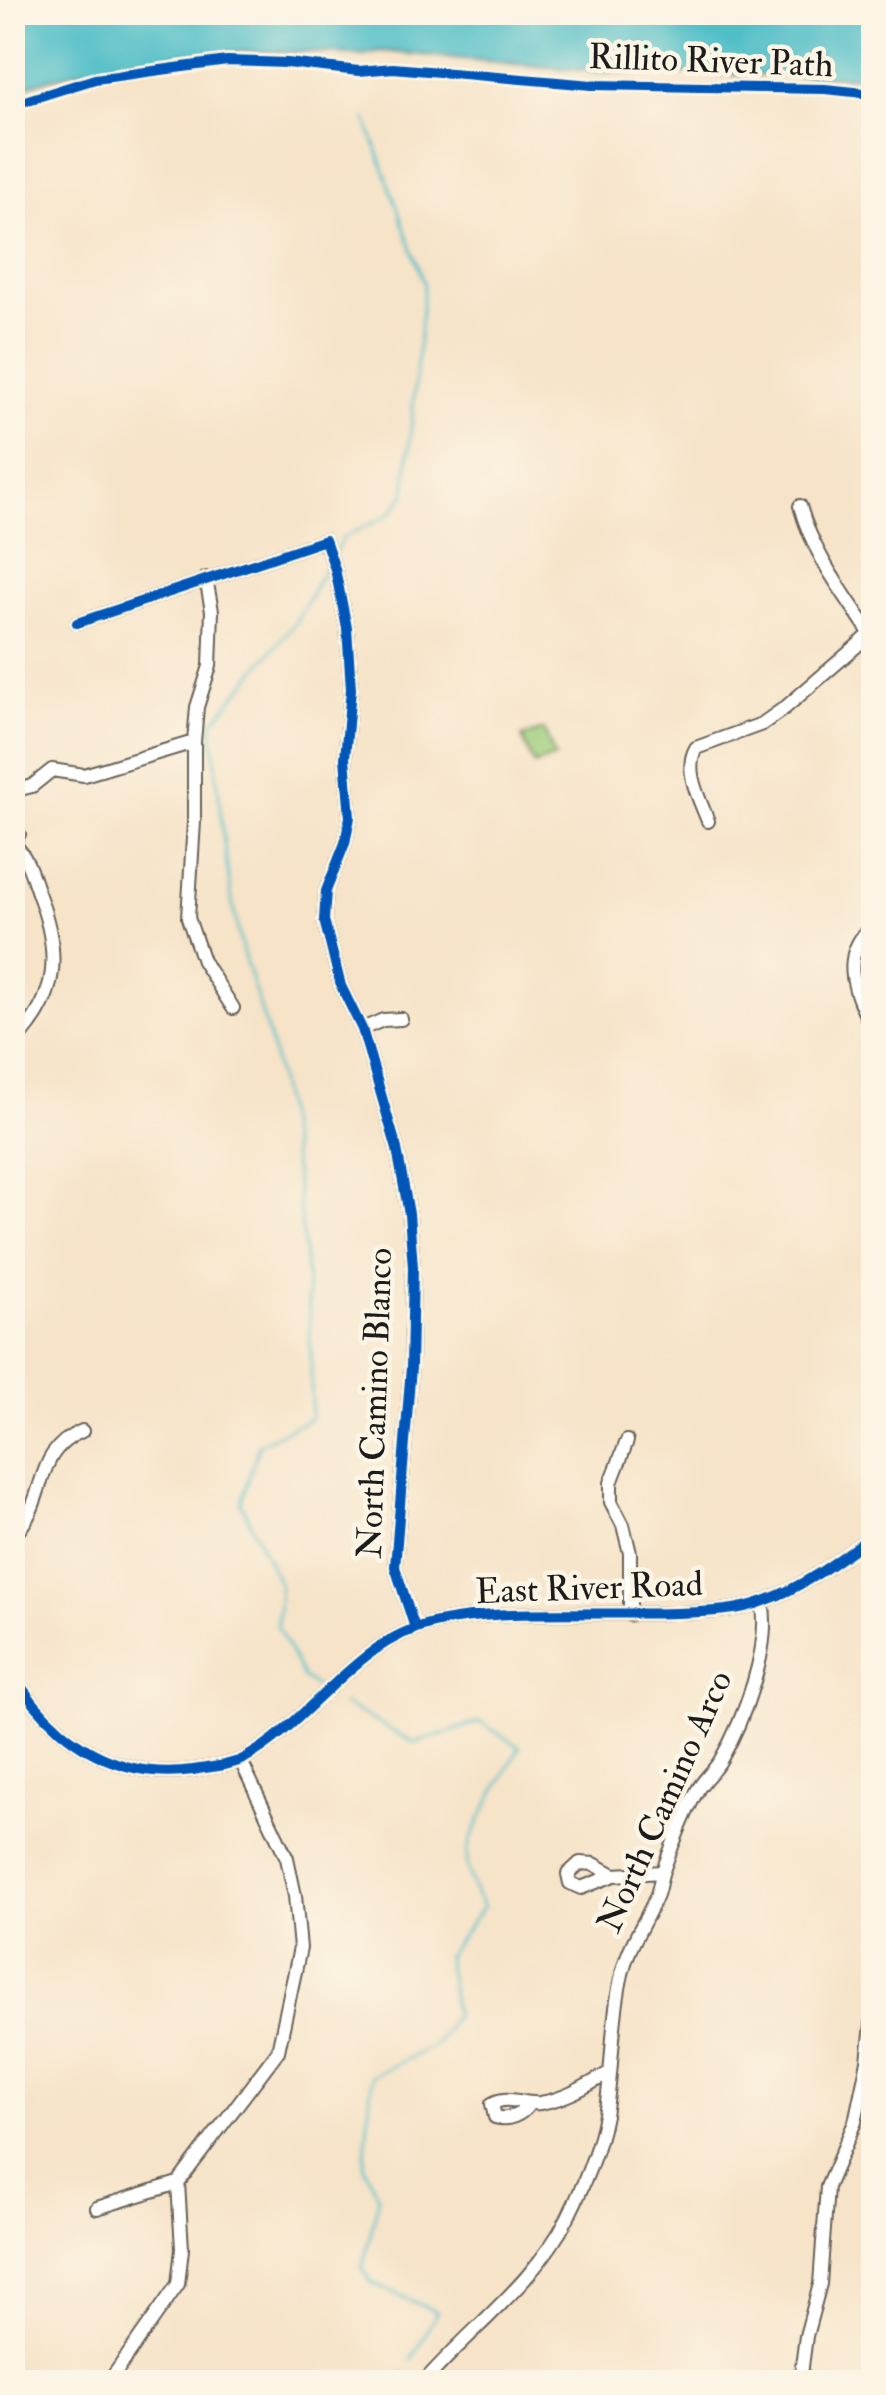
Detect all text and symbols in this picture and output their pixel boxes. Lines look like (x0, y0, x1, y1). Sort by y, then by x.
street label: Rillito River Path (588, 35, 834, 87)
street label: North Camino Blanco (348, 1247, 402, 1559)
street label: East River Road (475, 1562, 703, 1614)
street label: North Camino Arco (587, 1664, 742, 1939)

